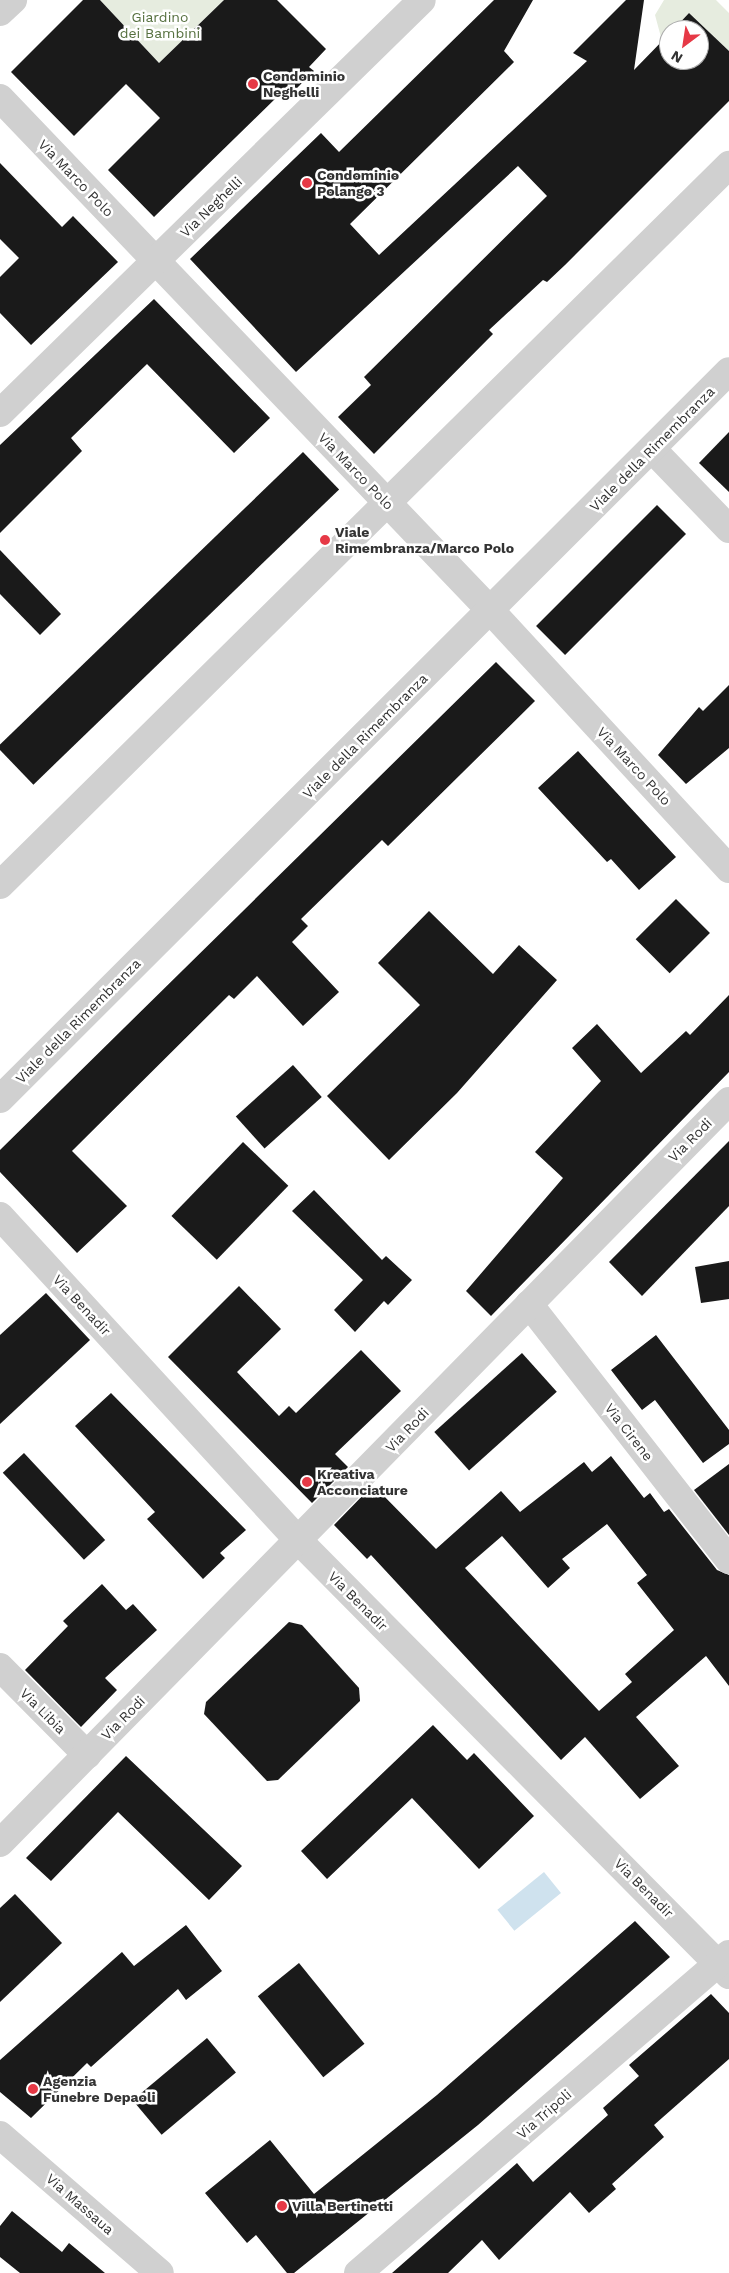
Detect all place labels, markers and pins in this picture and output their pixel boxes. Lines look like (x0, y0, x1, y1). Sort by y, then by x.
place label: Condominio Neghelli (263, 68, 345, 100)
marker: Condominio Neghelli (247, 78, 259, 90)
place label: Condominio Polango 3 (317, 167, 399, 200)
marker: Condominio Polango 3 (301, 177, 313, 189)
place label: Viale Rimembranza/Marco Polo (335, 524, 514, 556)
marker: Viale Rimembranza/Marco Polo (319, 534, 331, 546)
place label: Kreativa Acconciature (317, 1466, 408, 1498)
marker: Kreativa Acconciature (301, 1476, 313, 1488)
place label: Agenzia Funebre Depaoli (43, 2073, 156, 2106)
marker: Agenzia Funebre Depaoli (27, 2083, 39, 2095)
place label: Villa Bertinetti (292, 2198, 393, 2214)
marker: Villa Bertinetti (276, 2200, 288, 2212)

